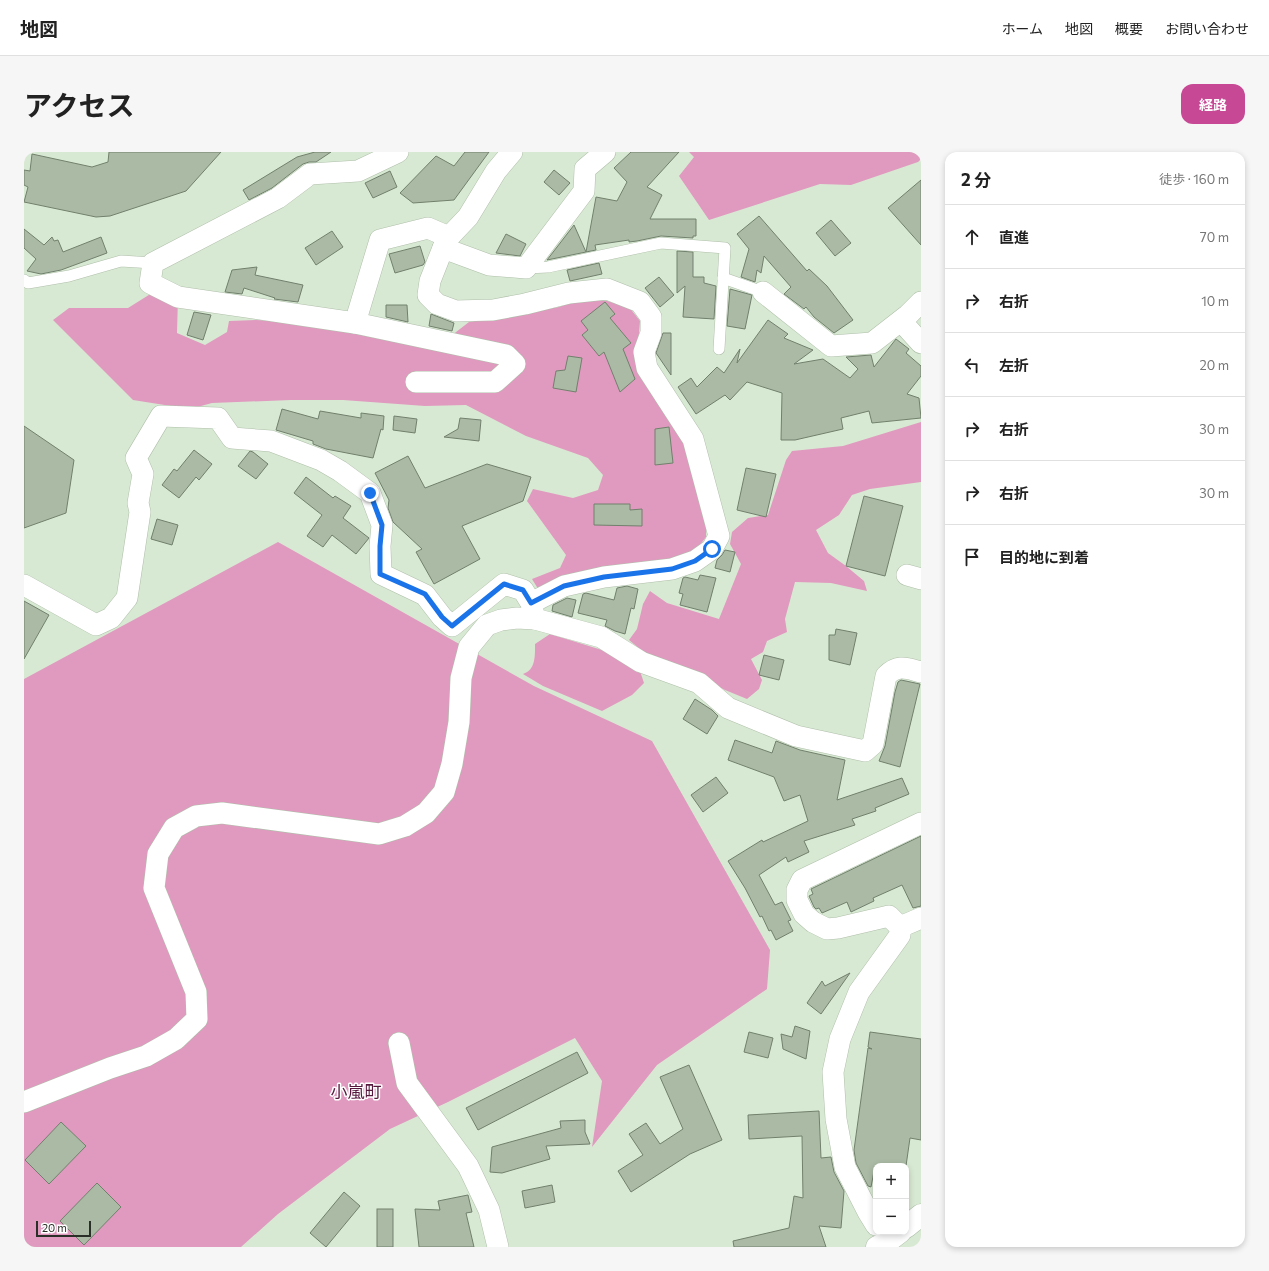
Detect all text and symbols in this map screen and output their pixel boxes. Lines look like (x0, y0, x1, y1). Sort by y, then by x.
text: 地図 (20, 17, 58, 40)
text: ホーム (1001, 20, 1043, 37)
text: 地図 (1065, 20, 1093, 37)
text: 概要 (1115, 20, 1143, 37)
text: お問い合わせ (1165, 20, 1249, 37)
button: 経路 (1181, 84, 1245, 124)
text: アクセス (24, 88, 135, 122)
text: 2 分 (961, 169, 991, 190)
text: 徒歩 · 160 m (1159, 171, 1229, 187)
icon: ahead (961, 226, 983, 248)
text: 直進 (999, 228, 1029, 246)
text: 70 m (1200, 229, 1229, 245)
icon: right (961, 290, 983, 312)
text: 右折 (999, 292, 1029, 310)
text: 10 m (1201, 293, 1229, 309)
icon: left (961, 354, 983, 376)
text: 左折 (999, 356, 1029, 374)
text: 20 m (1200, 357, 1229, 373)
icon: right (961, 418, 983, 440)
text: 右折 (999, 420, 1029, 438)
text: 30 m (1199, 421, 1229, 437)
icon: right (961, 482, 983, 504)
route end (361, 484, 379, 502)
text: 右折 (999, 484, 1029, 502)
text: 30 m (1199, 485, 1229, 501)
route start (703, 540, 721, 558)
icon: arrive (961, 546, 983, 568)
text: 目的地に到着 (999, 548, 1089, 566)
district label: 小嵐町 (331, 1081, 382, 1102)
map controls (873, 1163, 909, 1235)
button: + (873, 1163, 909, 1199)
button: − (873, 1199, 909, 1235)
scale bar (36, 1219, 91, 1238)
text: 20 m (42, 1221, 67, 1234)

